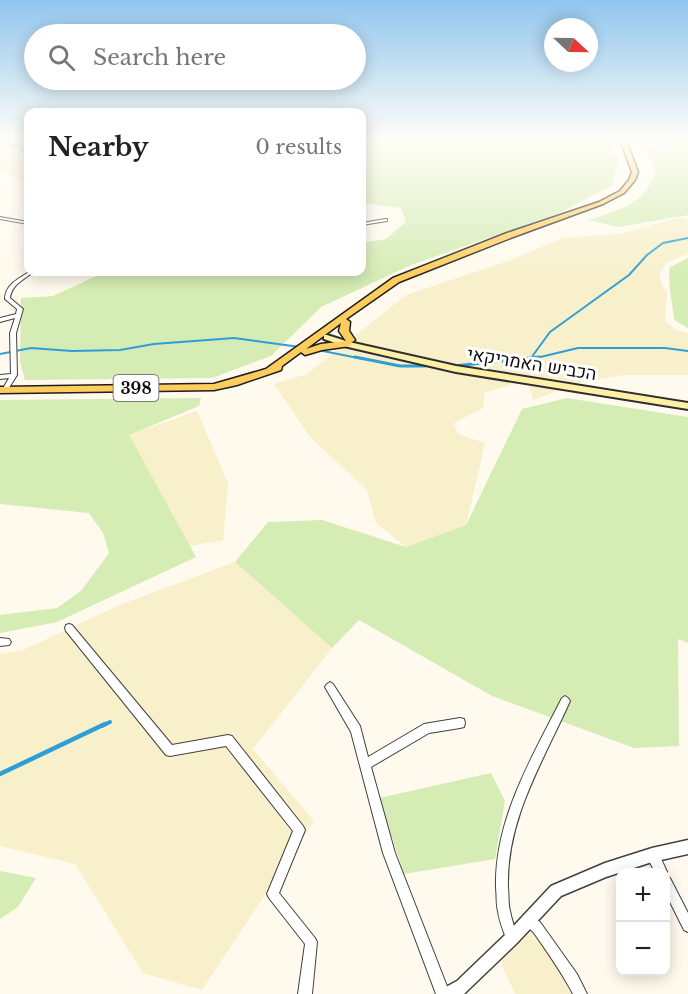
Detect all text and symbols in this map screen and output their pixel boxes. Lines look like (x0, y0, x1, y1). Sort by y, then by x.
north arrow (544, 18, 598, 72)
search box (24, 24, 366, 90)
icon: search (45, 41, 78, 74)
text: Search here (93, 44, 226, 71)
text: Nearby (48, 131, 149, 163)
text: 0 results (256, 135, 342, 159)
street label: הכביש האמריקאי (466, 343, 598, 385)
road number: 398 (114, 375, 158, 401)
map controls (616, 868, 670, 976)
button: + (616, 868, 670, 922)
button: − (616, 922, 670, 976)

